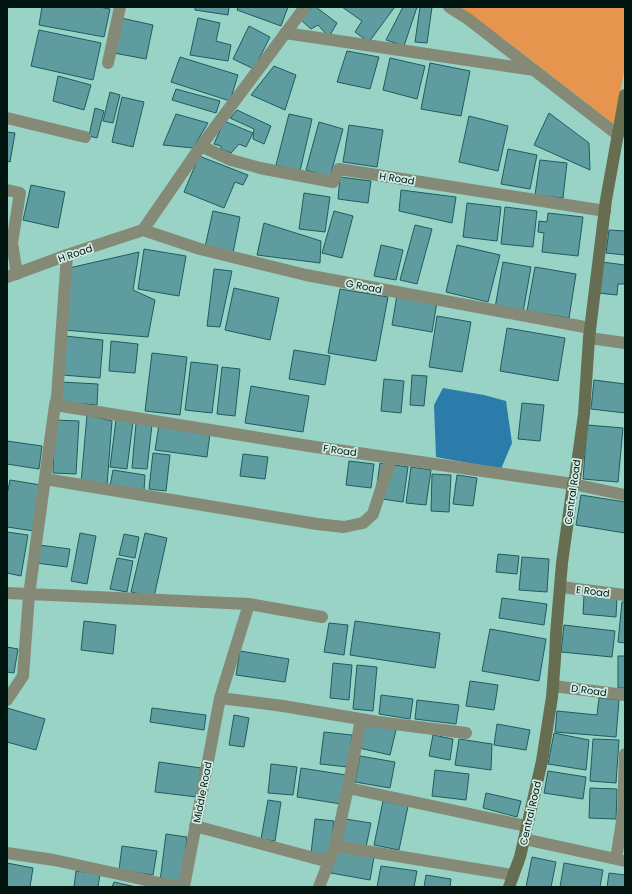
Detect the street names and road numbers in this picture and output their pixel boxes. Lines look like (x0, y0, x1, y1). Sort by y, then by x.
street label: H Road (378, 168, 416, 189)
street label: H Road (56, 241, 94, 266)
street label: G Road (345, 276, 383, 297)
street label: F Road (322, 441, 358, 460)
street label: Central Road (561, 459, 584, 526)
street label: E Road (575, 582, 611, 601)
street label: D Road (570, 681, 608, 700)
street label: Middle Road (189, 760, 216, 824)
street label: Central Road (516, 779, 545, 847)

